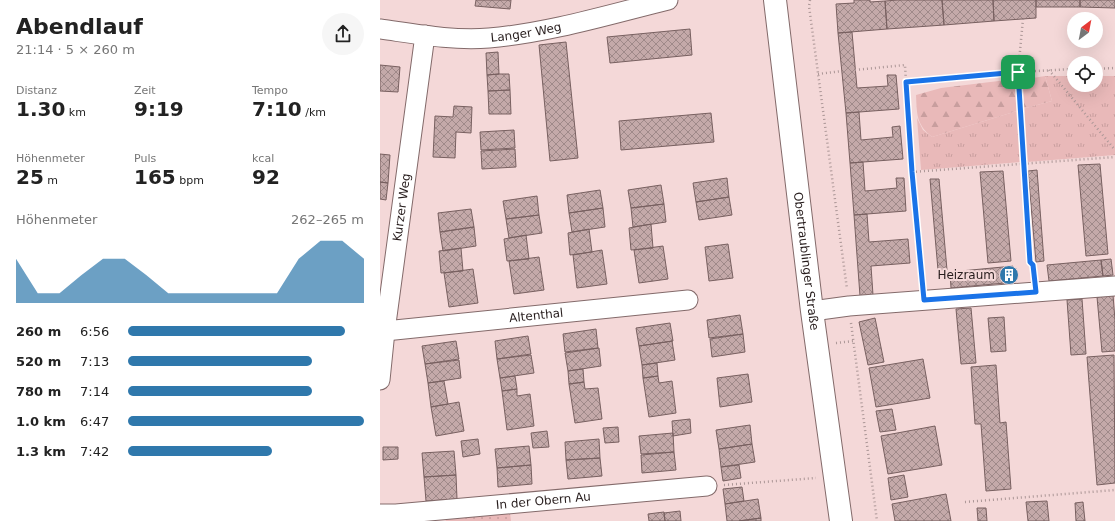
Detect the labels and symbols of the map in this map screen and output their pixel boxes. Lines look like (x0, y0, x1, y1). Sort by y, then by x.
north arrow (1067, 12, 1103, 48)
street label: Langer Weg (490, 20, 563, 45)
pin (1001, 55, 1035, 89)
street label: Kurzer Weg (390, 173, 413, 242)
street label: Obertraublinger Straße (791, 191, 822, 331)
building icon: Heizraum (998, 264, 1020, 286)
place label: Heizraum (937, 268, 995, 282)
street label: Altenthal (508, 306, 564, 325)
street label: In der Obern Au (495, 489, 591, 512)

